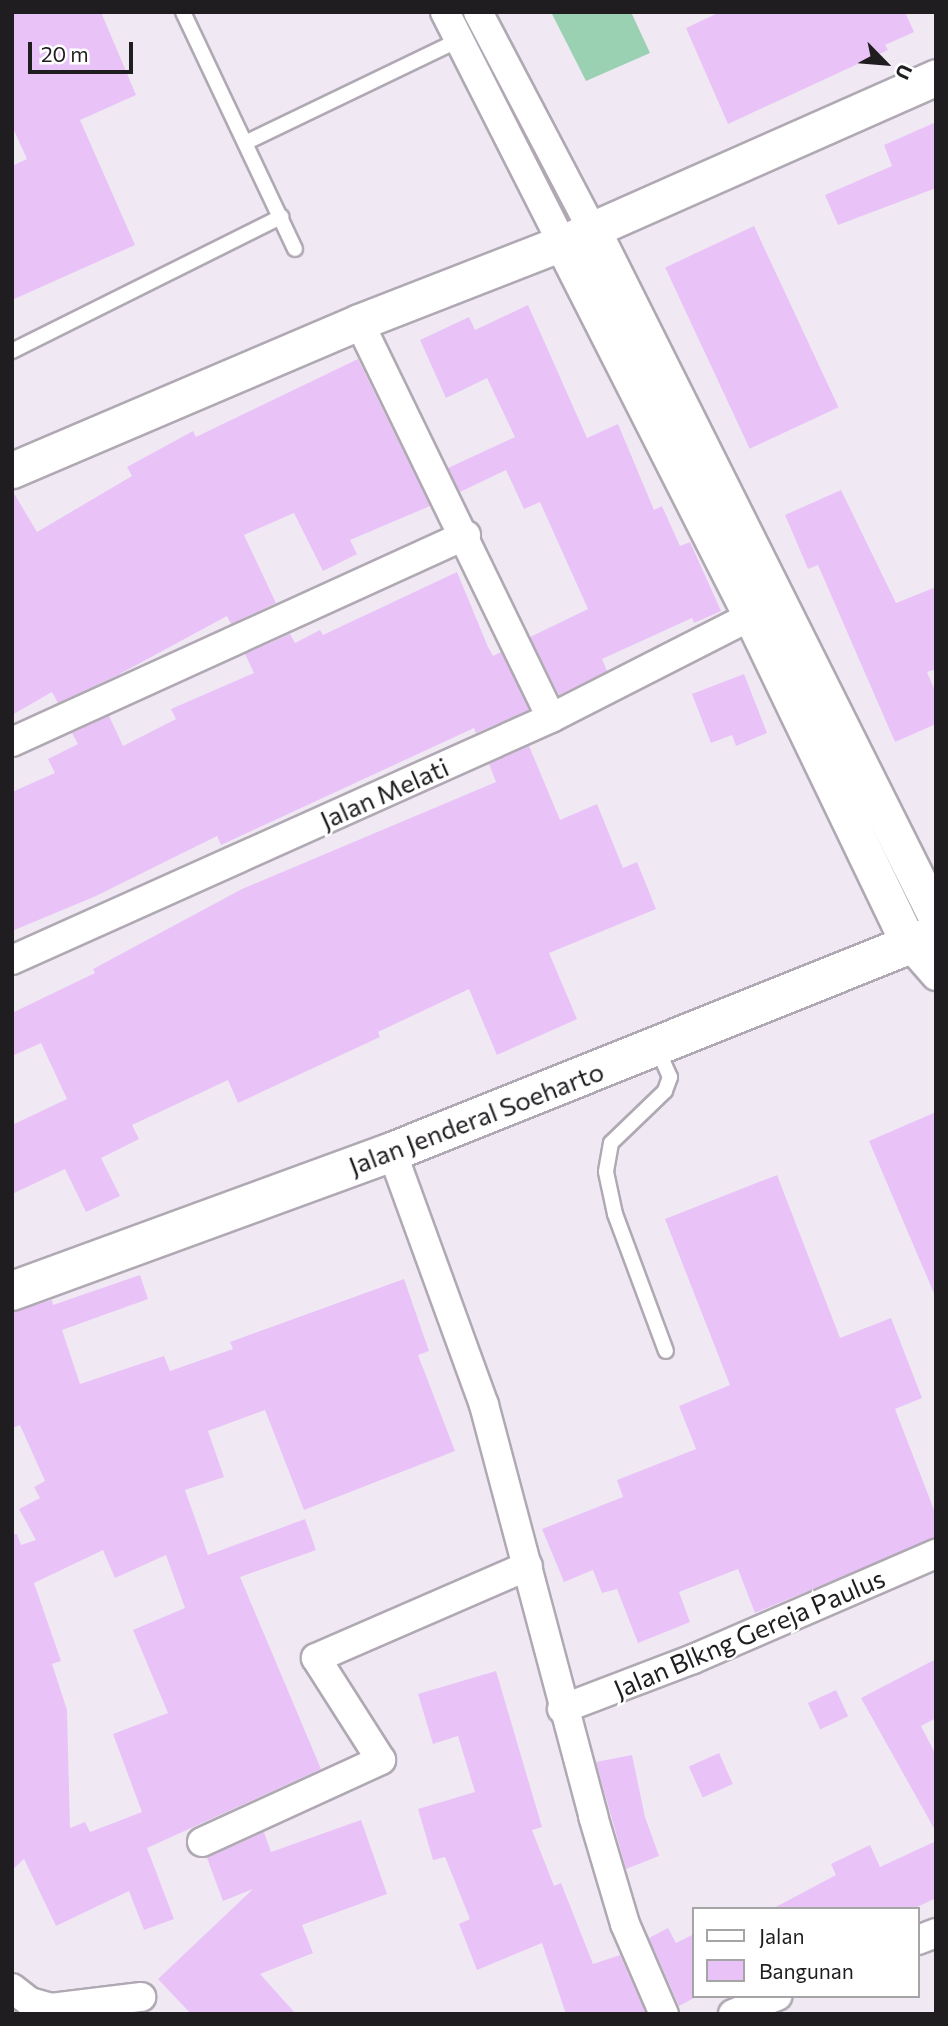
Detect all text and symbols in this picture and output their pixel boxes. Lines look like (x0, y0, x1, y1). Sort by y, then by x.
scale bar (32, 28, 136, 72)
north arrow (850, 28, 920, 98)
text: 20 m (41, 41, 89, 66)
text: U (891, 61, 918, 83)
street label: Jalan Melati (315, 751, 453, 835)
street label: Jalan Jenderal Soeharto (344, 1055, 608, 1181)
street label: Jalan Blkng Gereja Paulus (609, 1562, 889, 1704)
legend (692, 1907, 920, 1998)
text: Jalan (759, 1923, 804, 1948)
text: Bangunan (759, 1958, 854, 1983)

